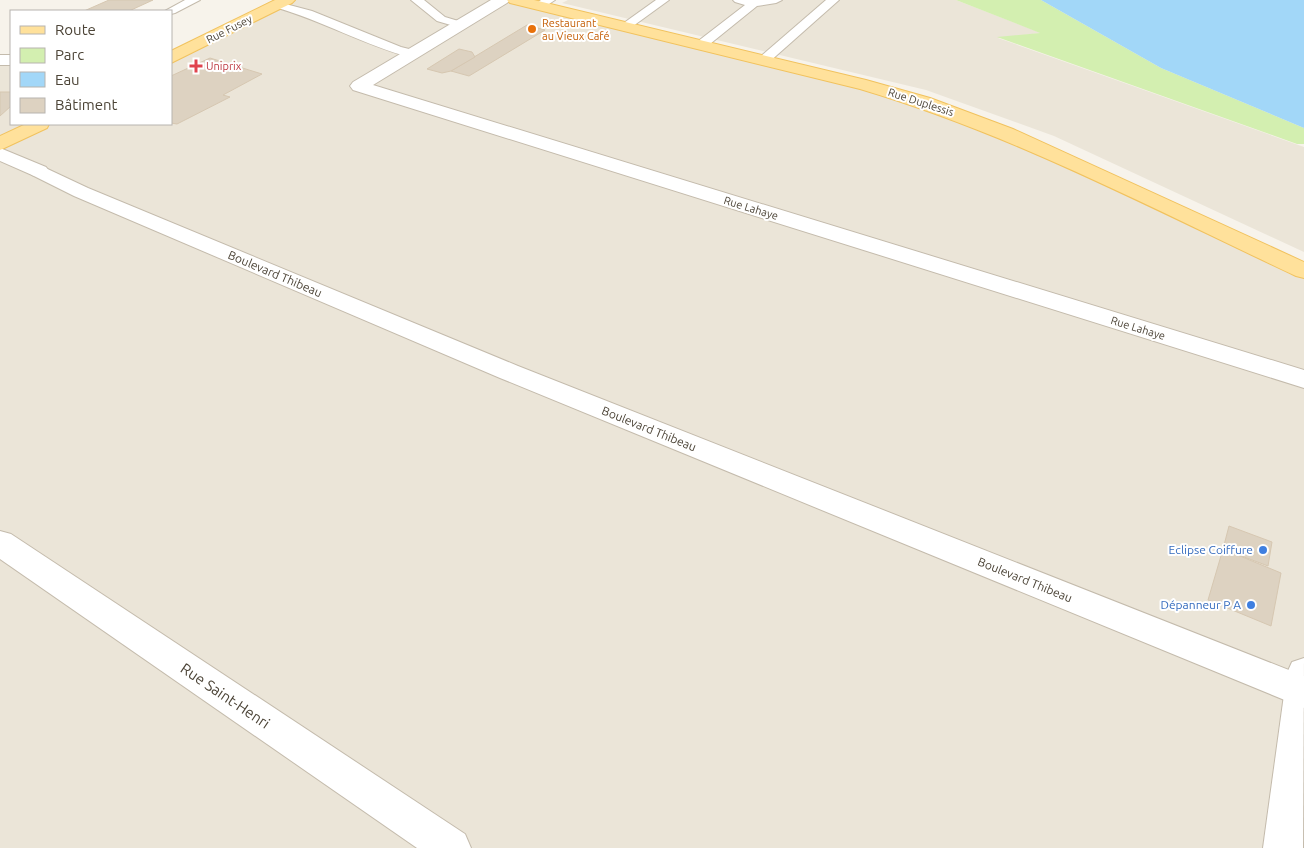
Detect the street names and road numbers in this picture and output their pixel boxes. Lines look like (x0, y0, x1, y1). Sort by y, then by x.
street label: Rue Fusey (204, 12, 255, 46)
street label: Rue Duplessis (887, 86, 955, 118)
street label: Rue Lahaye (722, 194, 780, 222)
street label: Boulevard Thibeau (226, 248, 324, 299)
street label: Rue Lahaye (1109, 314, 1167, 342)
street label: Boulevard Thibeau (600, 404, 698, 453)
street label: Boulevard Thibeau (976, 555, 1074, 604)
street label: Rue Saint-Henri (177, 659, 273, 732)

